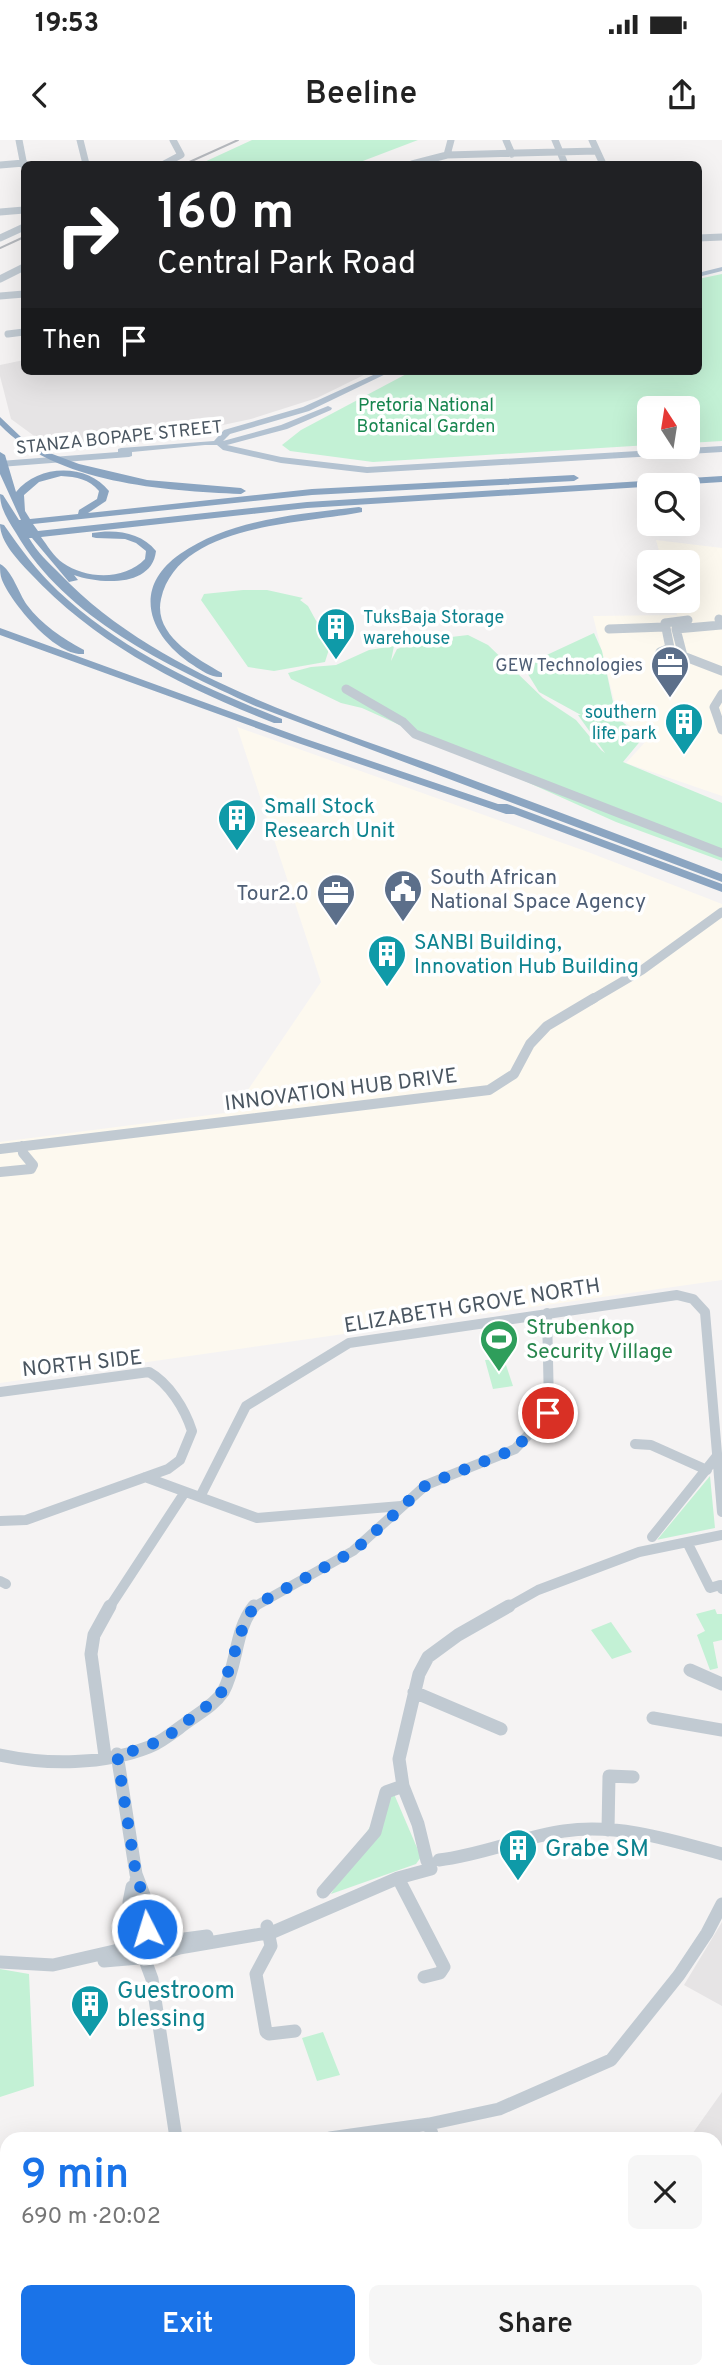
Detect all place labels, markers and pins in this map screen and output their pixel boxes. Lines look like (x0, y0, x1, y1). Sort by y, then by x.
building icon: TuksBaja Storage warehouse (315, 606, 357, 661)
place label: TuksBaja Storage warehouse (363, 607, 504, 651)
office icon: GEW Technologies (649, 644, 691, 699)
place label: GEW Technologies (495, 655, 643, 678)
building icon: southern life park (663, 701, 705, 756)
place label: southern life park (585, 702, 657, 746)
place label: Small Stock Research Unit (264, 794, 395, 845)
building icon: Small Stock Research Unit (216, 797, 258, 852)
place label: South African National Space Agency (430, 865, 646, 916)
public building icon: South African National Space Agency (382, 868, 424, 923)
office icon: Tour2.0 (315, 872, 357, 927)
place label: Tour2.0 (236, 881, 309, 908)
place label: SANBI Building, Innovation Hub Building (414, 930, 639, 981)
building icon: SANBI Building, Innovation Hub Building (366, 933, 408, 988)
place label: Strubenkop Security Village (526, 1315, 673, 1366)
sports icon: Strubenkop Security Village (478, 1318, 520, 1373)
pin (518, 1383, 578, 1443)
building icon: Grabe SM (497, 1827, 539, 1882)
place label: Grabe SM (545, 1835, 649, 1865)
place label: Guestroom blessing (117, 1977, 235, 2035)
building icon: Guestroom blessing (69, 1983, 111, 2038)

